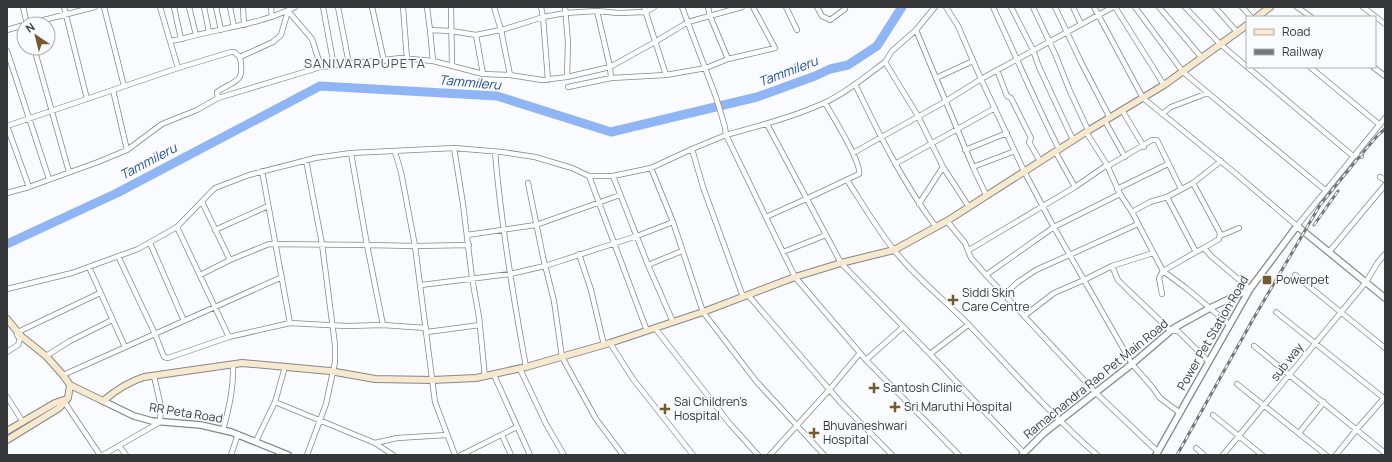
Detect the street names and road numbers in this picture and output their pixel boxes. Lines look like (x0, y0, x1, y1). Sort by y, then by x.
street label: Power Pet Station Road (1173, 272, 1252, 393)
street label: Ramachandra Rao Pet Main Road (1020, 315, 1172, 442)
street label: sub way (1266, 338, 1307, 384)
street label: RR Peta Road (148, 398, 224, 427)

